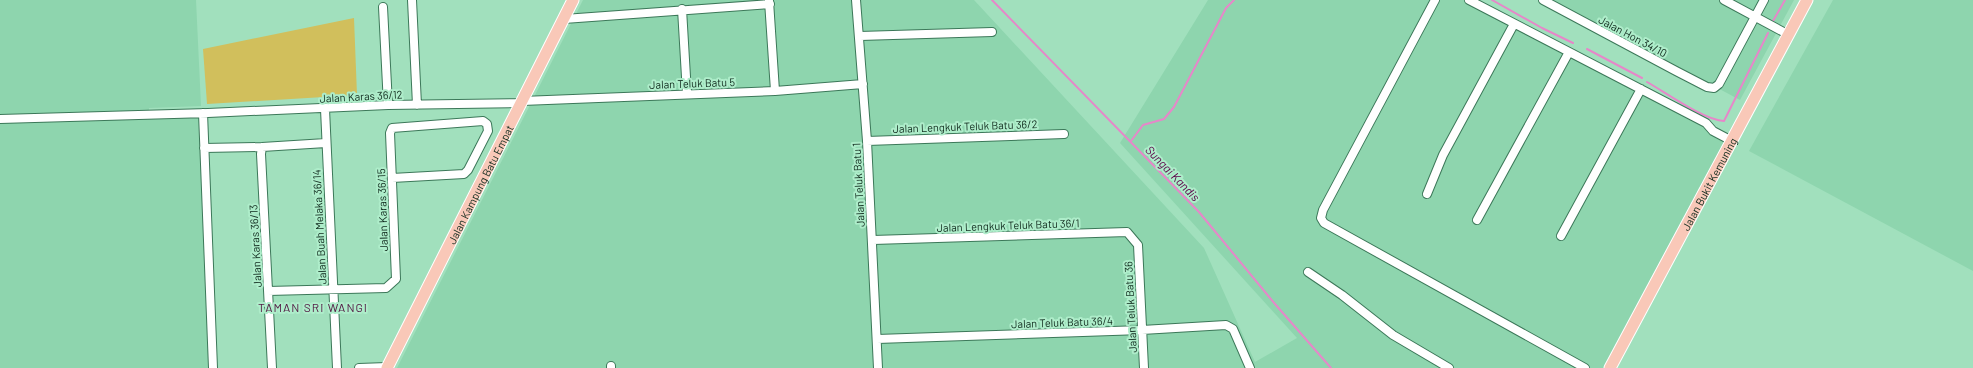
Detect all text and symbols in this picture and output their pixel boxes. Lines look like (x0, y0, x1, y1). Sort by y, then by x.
street label: Jalan Hon 34/10 (1596, 12, 1670, 60)
street label: Jalan Teluk Batu 5 (649, 75, 735, 91)
street label: Jalan Karas 36/12 (319, 87, 403, 105)
street label: Jalan Lengkuk Teluk Batu 36/2 (892, 117, 1038, 135)
street label: Jalan Kampung Batu Empat (444, 122, 515, 246)
street label: Jalan Bukit Kemuning (1678, 135, 1739, 232)
water label: Sungai Kandis (1143, 142, 1203, 204)
street label: Jalan Teluk Batu 1 (849, 143, 867, 227)
street label: Jalan Karas 36/15 (374, 168, 390, 252)
street label: Jalan Buah Melaka 36/14 (309, 169, 329, 285)
street label: Jalan Karas 36/13 (246, 204, 264, 288)
street label: Jalan Lengkuk Teluk Batu 36/1 (936, 216, 1080, 234)
street label: Jalan Teluk Batu 36 (1121, 261, 1139, 353)
district label: TAMAN SRI WANGI (258, 300, 368, 314)
street label: Jalan Teluk Batu 36/4 (1011, 314, 1113, 330)

